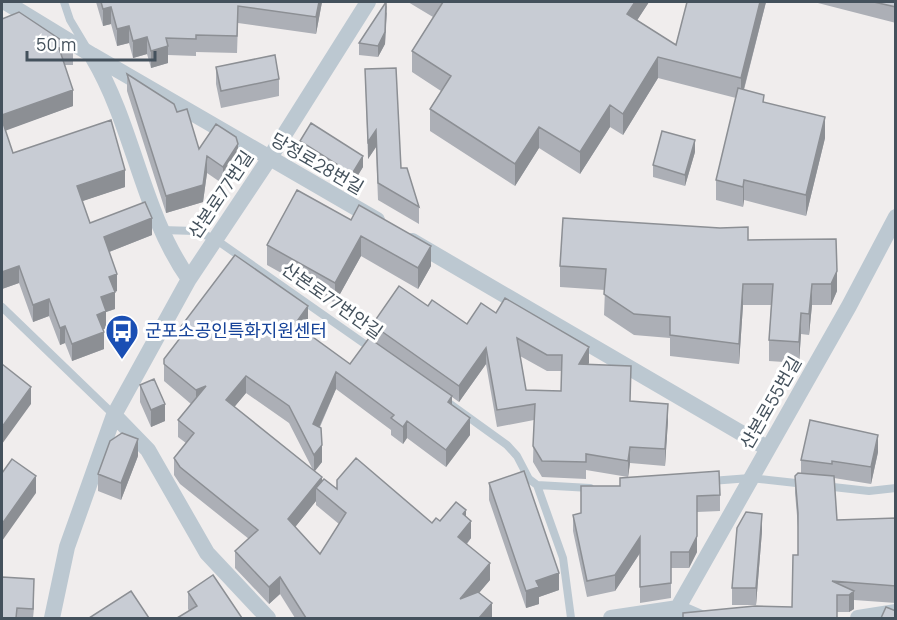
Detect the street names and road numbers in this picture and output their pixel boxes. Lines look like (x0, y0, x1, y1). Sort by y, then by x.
street label: 당정로28번길 (267, 127, 368, 199)
street label: 산본로77번길 (182, 146, 258, 243)
street label: 산본로77번안길 (277, 257, 388, 344)
street label: 산본로55번길 (734, 352, 806, 453)

